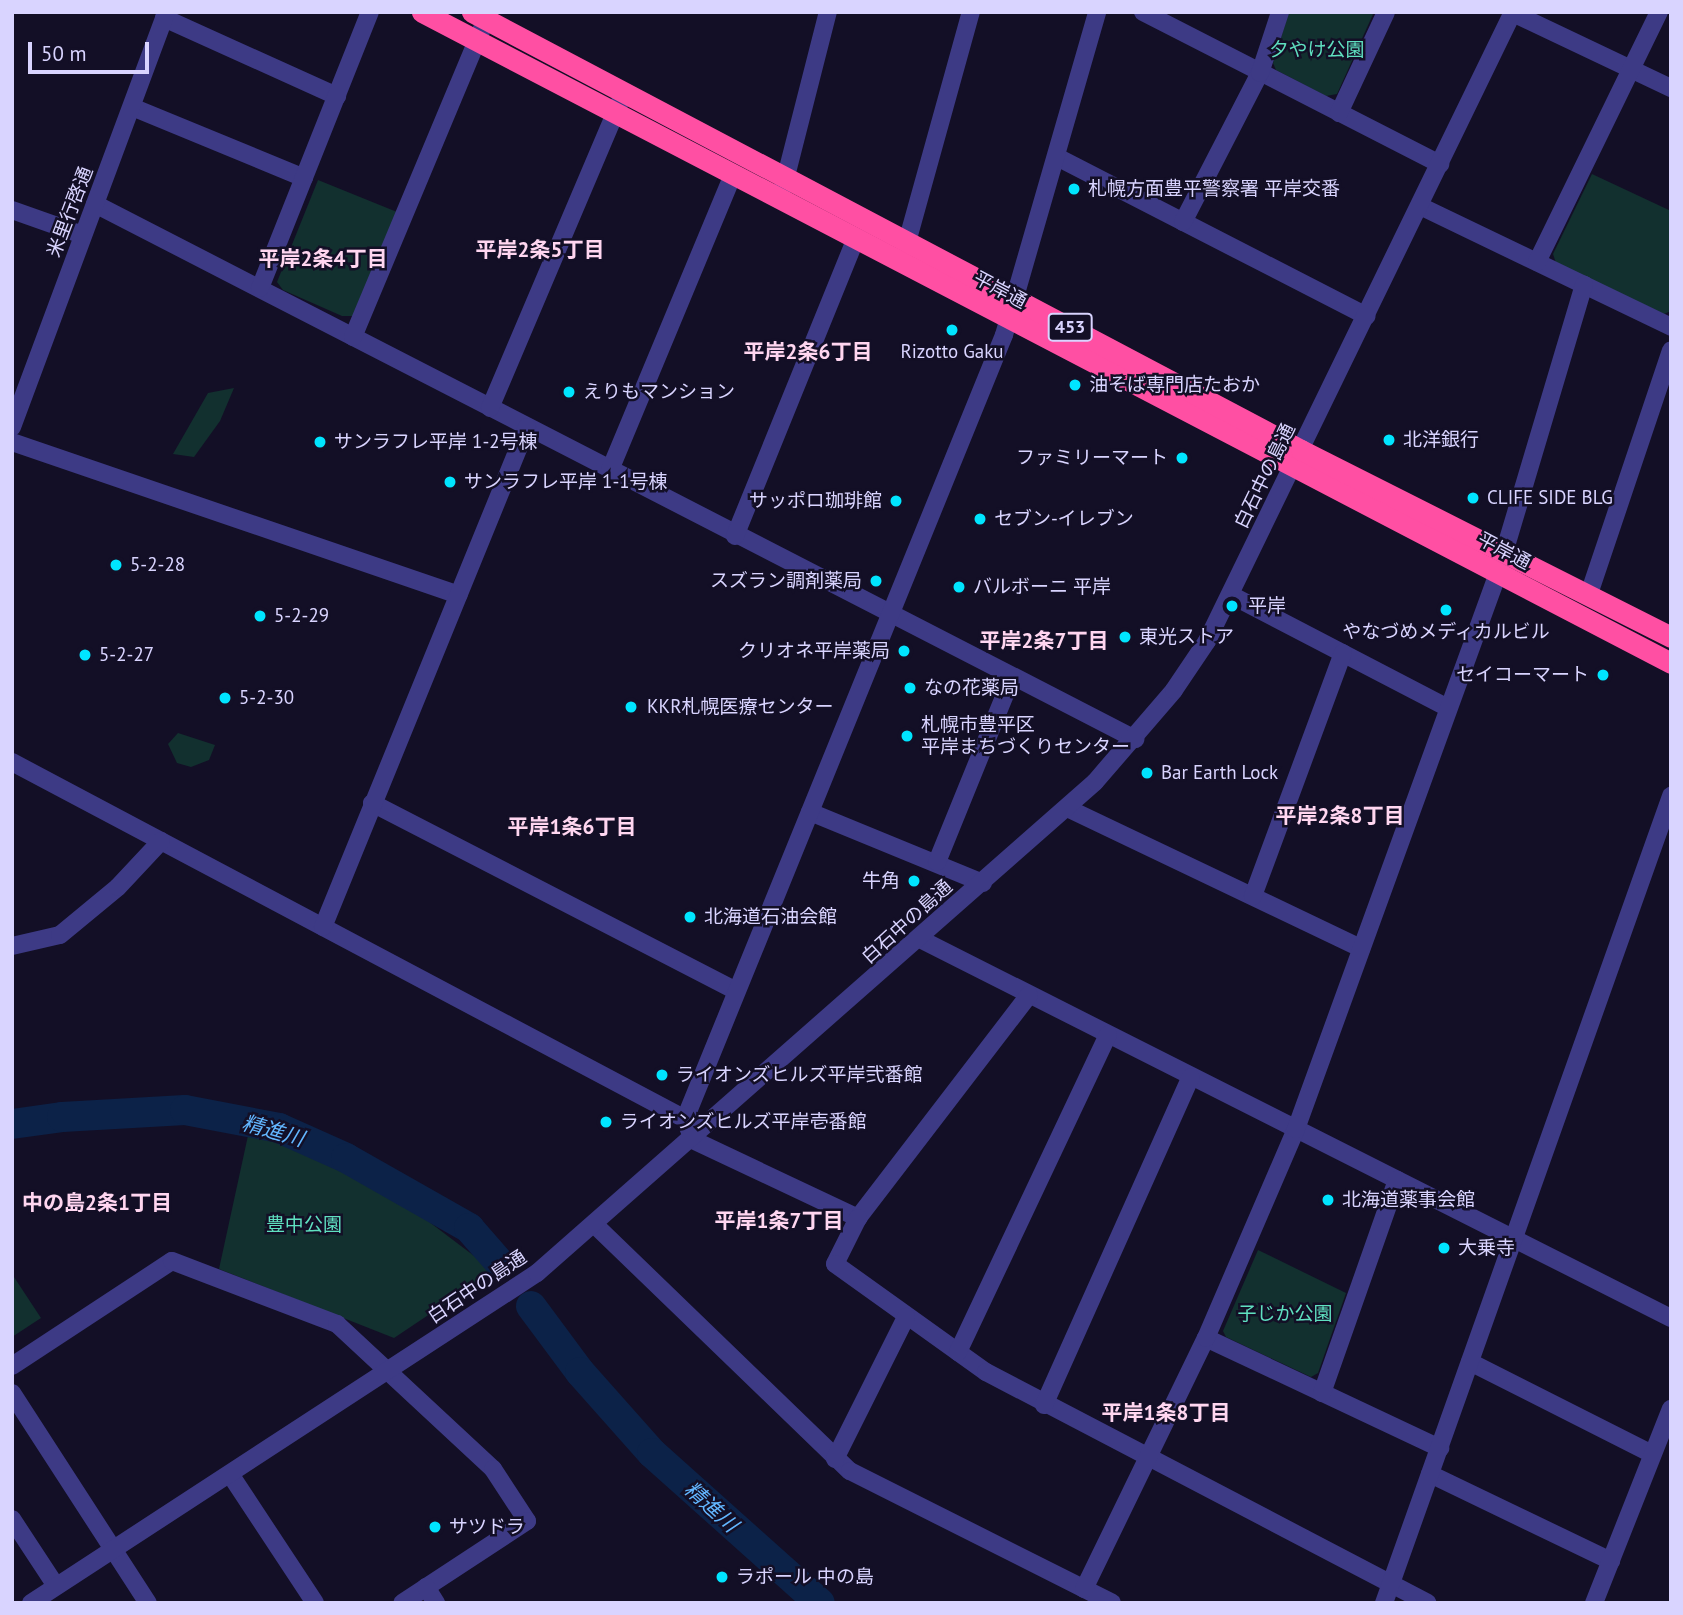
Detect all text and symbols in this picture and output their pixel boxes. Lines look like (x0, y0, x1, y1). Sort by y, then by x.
scale bar (32, 28, 152, 72)
park label: 夕やけ公園 (1270, 39, 1364, 61)
text: 50 m (41, 40, 87, 67)
street label: 米里行啓通 (42, 164, 98, 260)
place label: 札幌方面豊平警察署 平岸交番 (1088, 178, 1340, 200)
marker: 札幌方面豊平警察署 平岸交番 (1066, 181, 1082, 197)
district label: 平岸2条5丁目 (476, 237, 604, 263)
district label: 平岸2条4丁目 (259, 246, 387, 272)
street label: 平岸通 (969, 267, 1031, 313)
road number: 453 (1047, 312, 1093, 342)
marker: Rizotto Gaku (944, 322, 960, 338)
district label: 平岸2条6丁目 (744, 339, 872, 365)
place label: Rizotto Gaku (900, 341, 1004, 363)
place label: 油そば専門店たおか (1089, 374, 1260, 396)
marker: 油そば専門店たおか (1067, 377, 1083, 393)
place label: えりもマンション (583, 381, 735, 403)
marker: えりもマンション (561, 384, 577, 400)
street label: 白石中の島通 (1230, 420, 1300, 532)
place label: 北洋銀行 (1403, 429, 1479, 451)
place label: サンラフレ平岸 1-2号棟 (334, 431, 538, 453)
marker: 北洋銀行 (1381, 432, 1397, 448)
marker: サンラフレ平岸 1-2号棟 (312, 434, 328, 450)
place label: ファミリーマート (1016, 447, 1168, 469)
marker: ファミリーマート (1174, 450, 1190, 466)
place label: サンラフレ平岸 1-1号棟 (464, 471, 668, 493)
marker: サンラフレ平岸 1-1号棟 (442, 474, 458, 490)
place label: CLIFE SIDE BLG (1487, 487, 1613, 509)
place label: サッポロ珈琲館 (749, 490, 882, 512)
marker: CLIFE SIDE BLG (1465, 490, 1481, 506)
marker: サッポロ珈琲館 (888, 493, 904, 509)
place label: セブン-イレブン (994, 508, 1134, 530)
marker: セブン-イレブン (972, 511, 988, 527)
street label: 平岸通 (1473, 528, 1535, 574)
place label: 5-2-28 (130, 554, 185, 576)
marker: 5-2-28 (108, 557, 124, 573)
place label: スズラン調剤薬局 (710, 570, 862, 592)
marker: スズラン調剤薬局 (868, 573, 884, 589)
place label: バルボーニ 平岸 (973, 576, 1111, 598)
marker: バルボーニ 平岸 (951, 579, 967, 595)
place label: 平岸 (1248, 595, 1286, 617)
marker: 平岸 (1222, 596, 1242, 616)
marker: やなづめメディカルビル (1438, 602, 1454, 618)
place label: 5-2-29 (274, 605, 329, 627)
marker: 5-2-29 (252, 608, 268, 624)
place label: やなづめメディカルビル (1342, 621, 1550, 643)
place label: 東光ストア (1139, 626, 1234, 648)
district label: 平岸2条7丁目 (980, 628, 1108, 654)
marker: 東光ストア (1117, 629, 1133, 645)
place label: クリオネ平岸薬局 (738, 640, 890, 662)
marker: クリオネ平岸薬局 (896, 643, 912, 659)
place label: 5-2-27 (99, 644, 154, 666)
marker: 5-2-27 (77, 647, 93, 663)
place label: セイコーマート (1456, 664, 1589, 686)
marker: セイコーマート (1595, 667, 1611, 683)
place label: なの花薬局 (924, 677, 1019, 699)
marker: なの花薬局 (902, 680, 918, 696)
place label: 5-2-30 (239, 687, 294, 709)
marker: 5-2-30 (217, 690, 233, 706)
place label: KKR札幌医療センター (647, 696, 833, 718)
marker: KKR札幌医療センター (621, 697, 641, 717)
place label: 札幌市豊平区 平岸まちづくりセンター (921, 714, 1130, 758)
marker: 札幌市豊平区 平岸まちづくりセンター (899, 728, 915, 744)
place label: Bar Earth Lock (1161, 762, 1278, 784)
marker: Bar Earth Lock (1139, 765, 1155, 781)
district label: 平岸2条8丁目 (1276, 803, 1404, 829)
district label: 平岸1条6丁目 (508, 814, 636, 840)
place label: 牛角 (862, 870, 900, 892)
marker: 牛角 (906, 873, 922, 889)
street label: 白石中の島通 (857, 875, 957, 969)
place label: 北海道石油会館 (704, 906, 837, 928)
marker: 北海道石油会館 (682, 909, 698, 925)
place label: ライオンズヒルズ平岸弐番館 (676, 1064, 923, 1086)
marker: ライオンズヒルズ平岸弐番館 (654, 1067, 670, 1083)
water label: 精進川 (239, 1110, 307, 1152)
place label: ライオンズヒルズ平岸壱番館 (620, 1111, 867, 1133)
marker: ライオンズヒルズ平岸壱番館 (598, 1114, 614, 1130)
place label: 北海道薬事会館 (1342, 1189, 1475, 1211)
district label: 中の島2条1丁目 (22, 1190, 172, 1216)
marker: 北海道薬事会館 (1320, 1192, 1336, 1208)
district label: 平岸1条7丁目 (715, 1208, 843, 1234)
park label: 豊中公園 (266, 1214, 342, 1236)
place label: 大乗寺 (1458, 1237, 1515, 1259)
marker: 大乗寺 (1436, 1240, 1452, 1256)
street label: 白石中の島通 (423, 1246, 531, 1328)
park label: 子じか公園 (1238, 1303, 1332, 1325)
district label: 平岸1条8丁目 (1102, 1400, 1230, 1426)
water label: 精進川 (679, 1477, 743, 1537)
place label: サツドラ (449, 1516, 525, 1538)
marker: サツドラ (427, 1519, 443, 1535)
place label: ラポール 中の島 (736, 1566, 874, 1588)
marker: ラポール 中の島 (714, 1569, 730, 1585)

